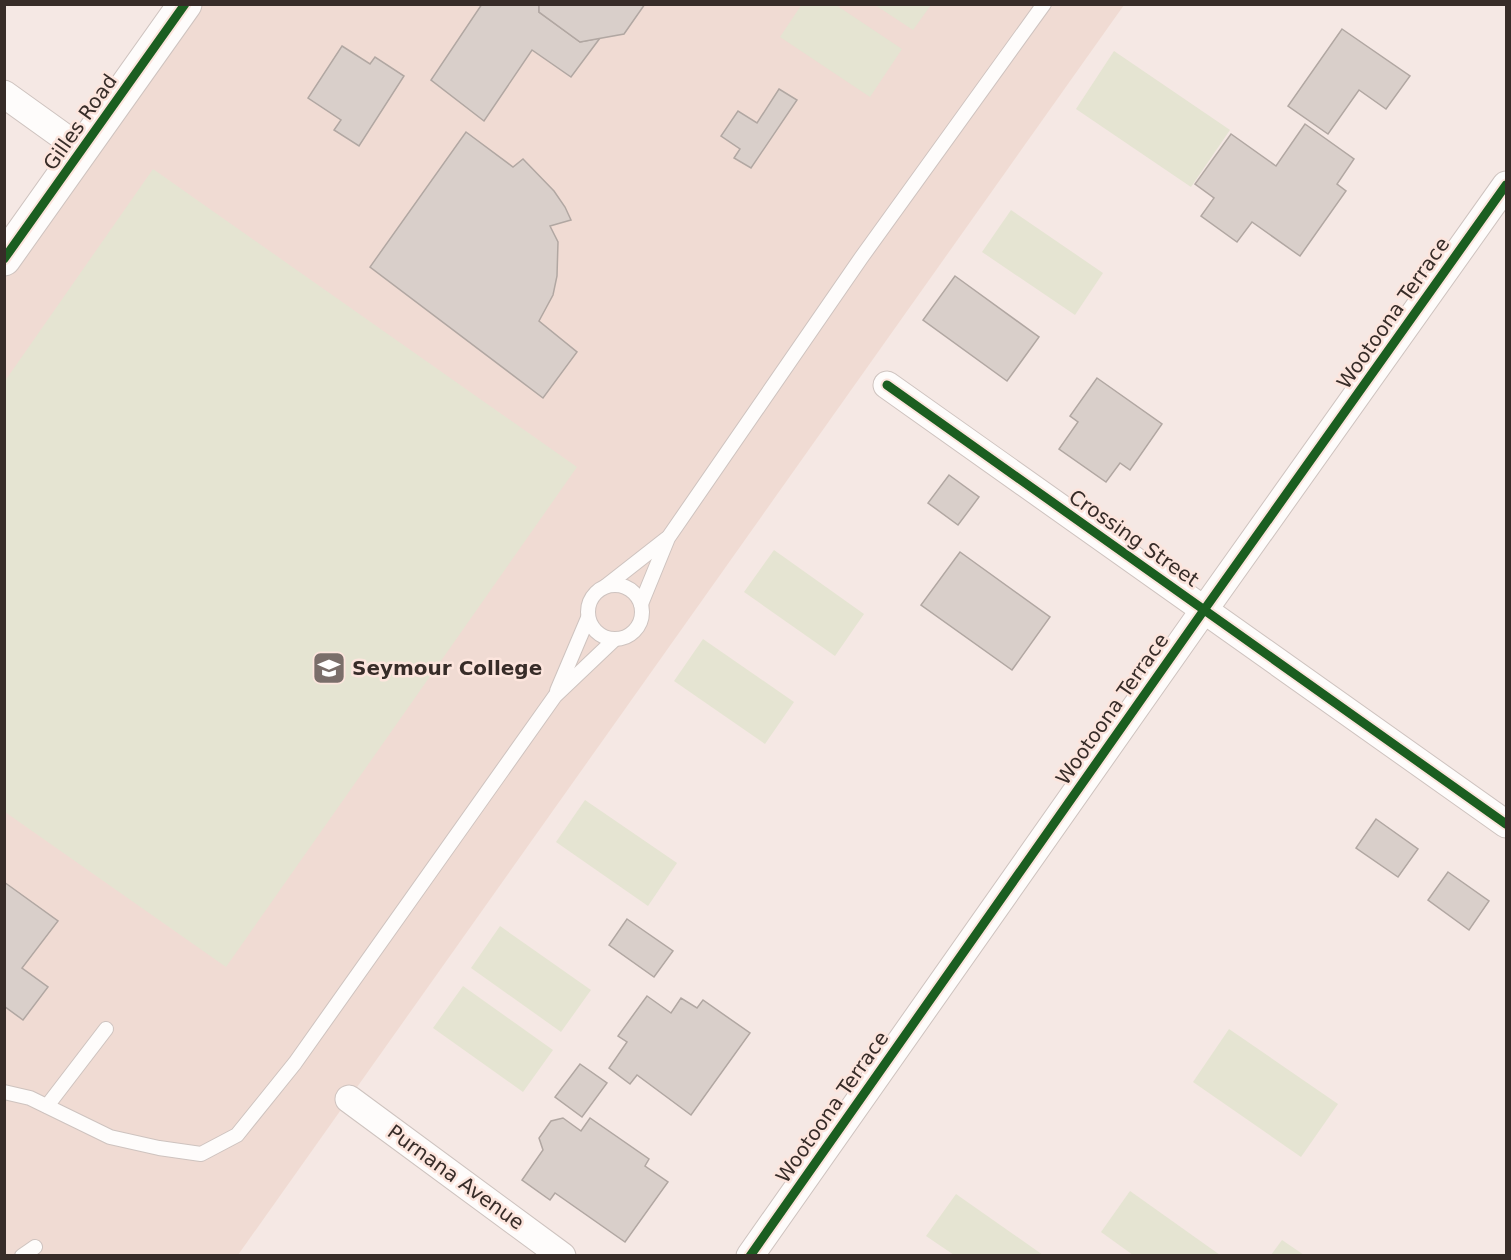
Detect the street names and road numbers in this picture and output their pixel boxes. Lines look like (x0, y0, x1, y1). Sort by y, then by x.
street label: Gilles Road (38, 69, 122, 175)
street label: Wootoona Terrace (1332, 233, 1454, 393)
street label: Crossing Street (1064, 484, 1204, 592)
street label: Wootoona Terrace (1051, 629, 1173, 789)
street label: Wootoona Terrace (771, 1027, 893, 1187)
street label: Purnana Avenue (383, 1119, 529, 1235)

